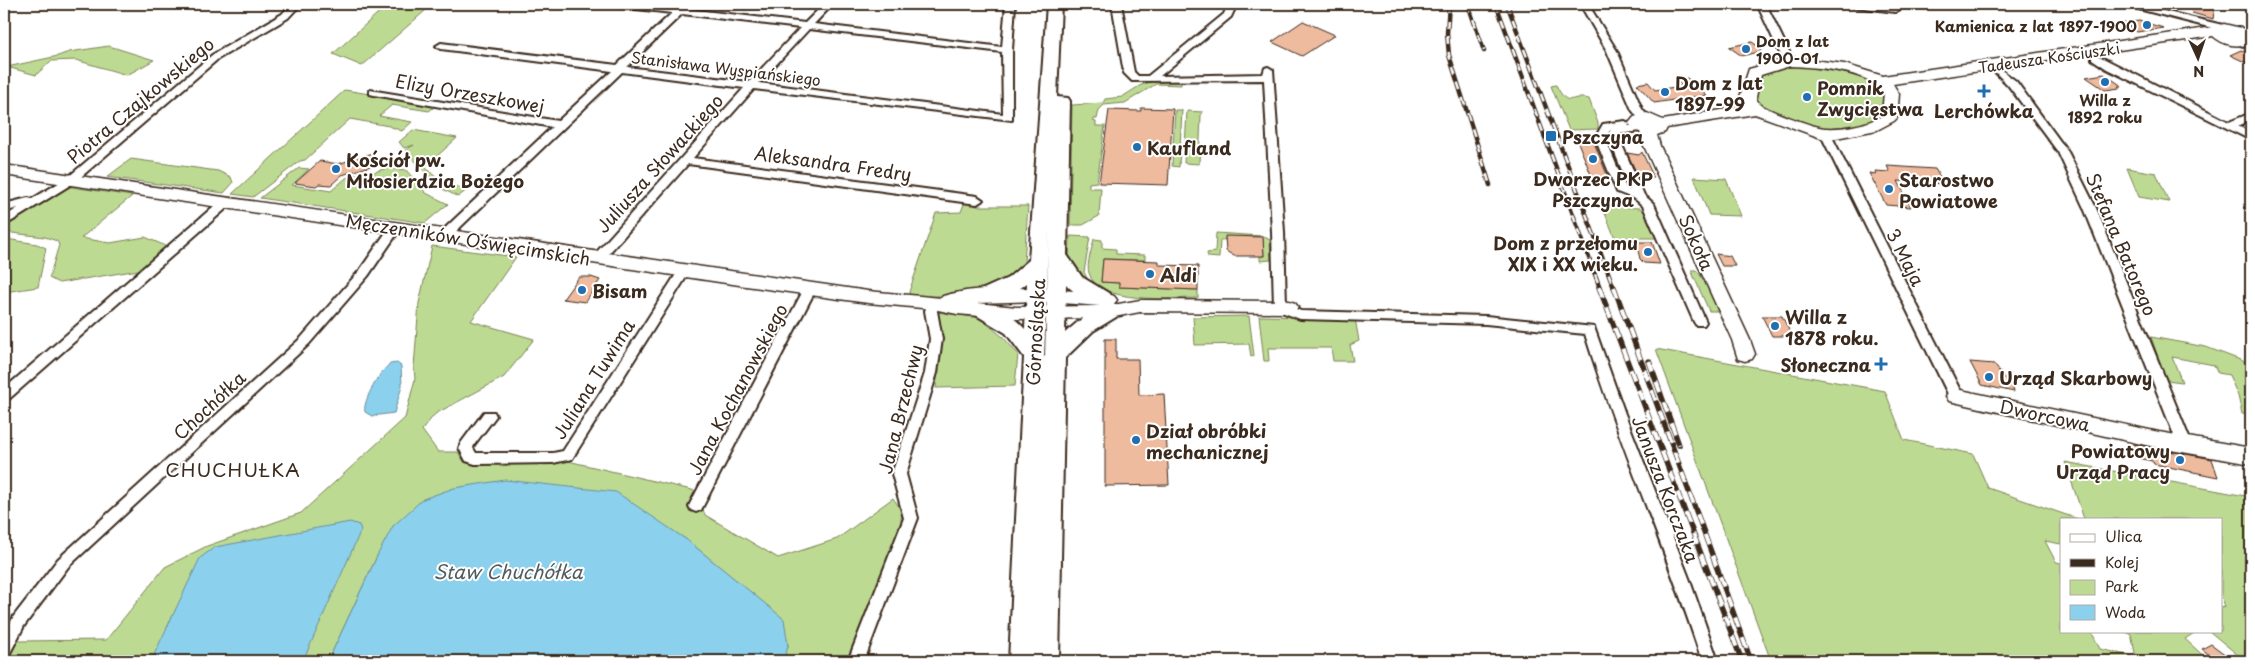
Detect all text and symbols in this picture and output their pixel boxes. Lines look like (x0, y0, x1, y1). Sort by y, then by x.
place label: Kamienica z lat 1897-1900 (1935, 14, 2137, 37)
marker: Kamienica z lat 1897-1900 (2141, 19, 2153, 31)
place label: Dom z lat 1900-01 (1756, 29, 1829, 69)
street label: Piotra Czajkowskiego (60, 30, 220, 170)
north arrow (2172, 32, 2222, 82)
street label: Tadeusza Kościuszki (1977, 36, 2121, 78)
marker: Dom z lat 1900-01 (1740, 43, 1752, 55)
street label: Stanisława Wyspiańskiego (630, 45, 822, 91)
text: N (2193, 61, 2205, 82)
street label: Elizy Orzeszkowej (393, 67, 547, 119)
place label: Dom z lat 1897-99 (1675, 69, 1763, 117)
place label: Pomnik Zwycięstwa (1817, 74, 1924, 122)
marker: Willa z 1892 roku (2099, 76, 2111, 88)
marker: Lerchówka (1978, 85, 1990, 97)
marker: Dom z lat 1897-99 (1659, 86, 1671, 98)
street label: Juliusza Słowackiego (589, 87, 729, 239)
place label: Willa z 1892 roku (2067, 88, 2143, 128)
marker: Pomnik Zwycięstwa (1801, 91, 1813, 103)
place label: Lerchówka (1934, 97, 2034, 124)
place label: Pszczyna (1562, 123, 1644, 150)
marker: Pszczyna (1544, 129, 1558, 143)
place label: Kaufland (1147, 134, 1231, 161)
street label: Aleksandra Fredry (753, 139, 913, 187)
marker: Kaufland (1131, 141, 1143, 153)
place label: Kościół pw. Miłosierdzia Bożego (346, 146, 524, 194)
marker: Dworzec PKP Pszczyna (1587, 153, 1599, 165)
marker: Kościół pw. Miłosierdzia Bożego (330, 163, 342, 175)
place label: Dworzec PKP Pszczyna (1533, 165, 1653, 213)
place label: Starostwo Powiatowe (1899, 166, 1998, 214)
street label: Stefana Batorego (2080, 168, 2164, 320)
marker: Starostwo Powiatowe (1883, 183, 1895, 195)
street label: Męczenników Oświęcimskich (344, 206, 592, 272)
street label: Sokoła (1673, 210, 1722, 275)
street label: 3 Maja (1880, 224, 1932, 291)
place label: Dom z przełomu XIX i XX wieku. (1493, 229, 1638, 277)
marker: Dom z przełomu XIX i XX wieku. (1642, 246, 1654, 258)
place label: Aldi (1160, 261, 1197, 288)
marker: Aldi (1144, 268, 1156, 280)
place label: Bisam (592, 277, 647, 304)
street label: Górnośląska (1019, 277, 1051, 386)
marker: Bisam (576, 284, 588, 296)
street label: Jana Kochanowskiego (680, 298, 794, 480)
place label: Willa z 1878 roku. (1785, 303, 1879, 351)
street label: Juliana Tuwima (545, 313, 641, 444)
marker: Willa z 1878 roku. (1769, 320, 1781, 332)
street label: Jana Brzechwy (871, 342, 929, 476)
place label: Słoneczna (1780, 351, 1871, 378)
marker: Słoneczna (1875, 358, 1887, 370)
street label: Chochółka (167, 364, 252, 446)
place label: Urząd Skarbowy (1999, 364, 2152, 391)
marker: Urząd Skarbowy (1983, 371, 1995, 383)
street label: Dworcowa (1997, 392, 2093, 438)
street label: Janusza Korczaka (1626, 412, 1707, 567)
place label: Dział obróbki mechanicznej (1146, 417, 1269, 465)
marker: Dział obróbki mechanicznej (1130, 434, 1142, 446)
place label: Powiatowy Urząd Pracy (2056, 437, 2170, 485)
marker: Powiatowy Urząd Pracy (2174, 454, 2186, 466)
district label: CHUCHUŁKA (165, 455, 301, 483)
legend (2060, 518, 2222, 632)
text: Ulica (2105, 524, 2143, 547)
text: Kolej (2105, 550, 2139, 573)
water label: Staw Chuchółka (433, 557, 584, 585)
text: Park (2105, 574, 2139, 597)
text: Woda (2105, 600, 2146, 623)

